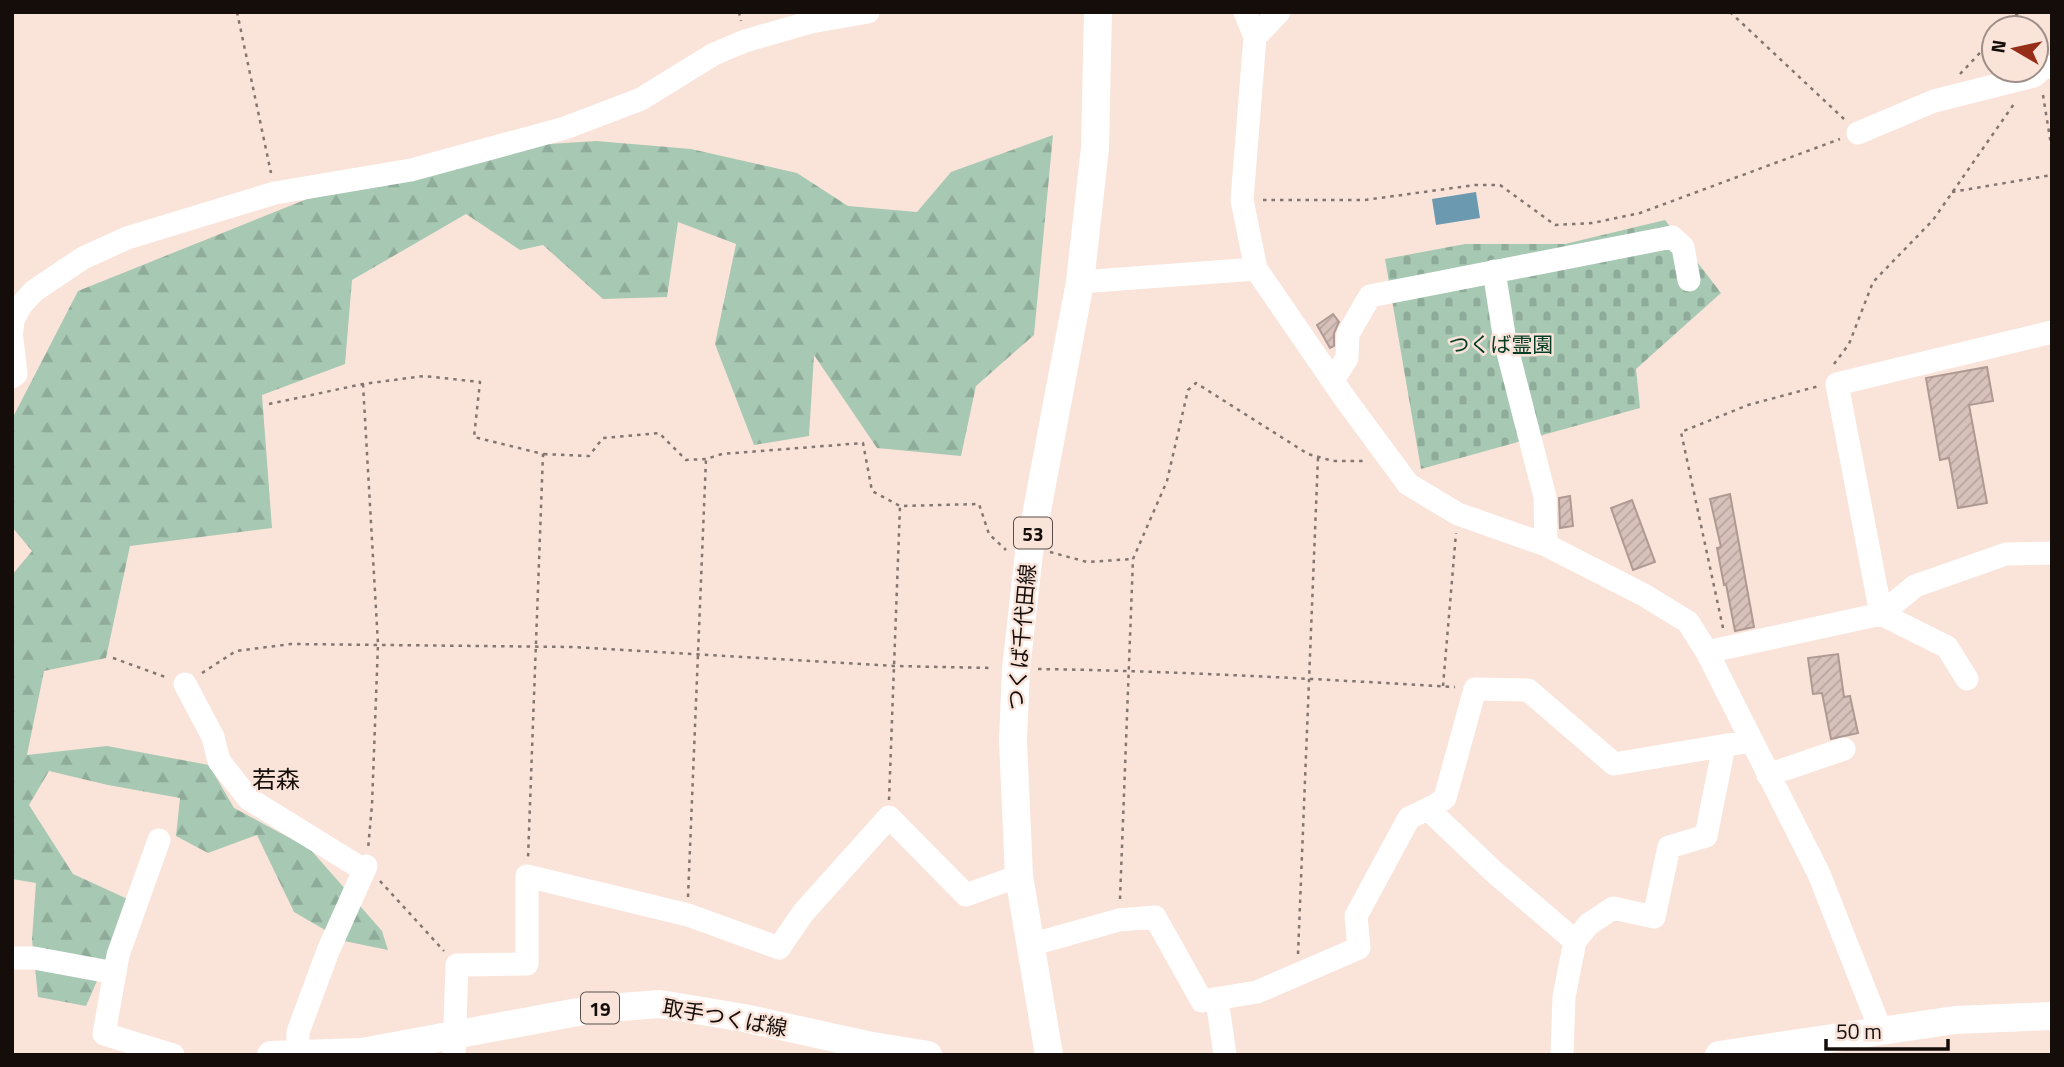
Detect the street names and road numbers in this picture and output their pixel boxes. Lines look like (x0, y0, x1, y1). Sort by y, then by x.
road number: 53 (1014, 518, 1052, 548)
street label: つくば千代田線 (999, 562, 1043, 712)
street label: 取手つくば線 (660, 990, 790, 1044)
road number: 19 (581, 992, 619, 1024)

